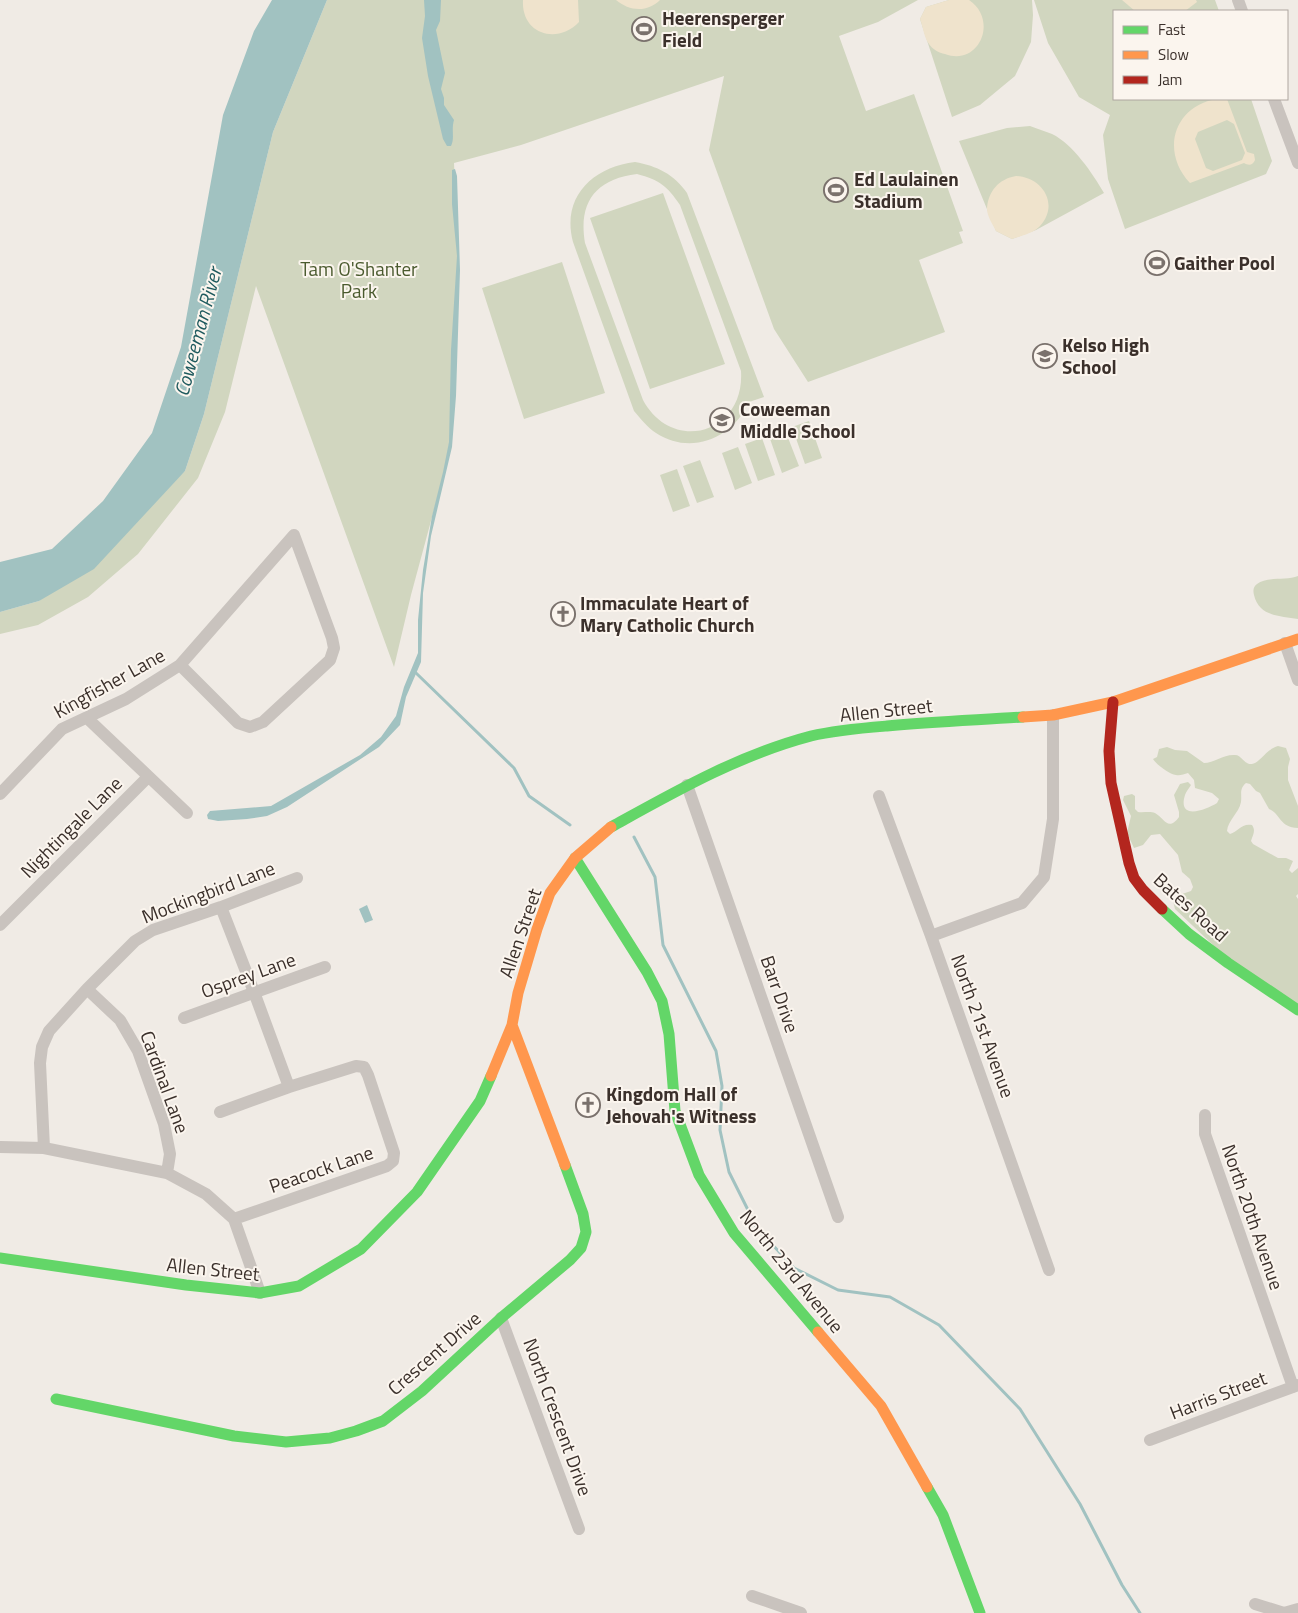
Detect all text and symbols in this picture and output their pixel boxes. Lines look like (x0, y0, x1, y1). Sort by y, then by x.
place label: Heerensperger Field (662, 3, 784, 54)
legend (1113, 10, 1288, 100)
sports icon: Heerensperger Field (631, 16, 657, 42)
text: Fast (1158, 18, 1186, 41)
text: Slow (1158, 43, 1189, 66)
text: Jam (1158, 68, 1182, 91)
place label: Ed Laulainen Stadium (854, 164, 959, 215)
sports icon: Ed Laulainen Stadium (823, 177, 849, 203)
place label: Gaither Pool (1174, 248, 1275, 277)
sports icon: Gaither Pool (1144, 250, 1170, 276)
park label: Tam O'Shanter Park (300, 254, 418, 305)
water label: Coweeman River (165, 261, 230, 400)
place label: Kelso High School (1062, 330, 1149, 381)
school or university icon: Kelso High School (1032, 343, 1058, 369)
place label: Coweeman Middle School (740, 394, 856, 445)
school or university icon: Coweeman Middle School (709, 407, 735, 433)
place label: Immaculate Heart of Mary Catholic Church (580, 588, 754, 639)
church icon: Immaculate Heart of Mary Catholic Church (550, 601, 576, 627)
street label: Kingfisher Lane (48, 640, 170, 725)
street label: Allen Street (838, 690, 934, 729)
street label: Nightingale Lane (13, 769, 128, 884)
street label: Mockingbird Lane (137, 853, 279, 930)
street label: Bates Road (1148, 865, 1235, 948)
street label: Allen Street (491, 884, 548, 982)
street label: Osprey Lane (196, 944, 299, 1005)
street label: North 21st Avenue (944, 950, 1023, 1102)
street label: Barr Drive (754, 951, 807, 1036)
street label: Cardinal Lane (134, 1027, 197, 1137)
place label: Kingdom Hall of Jehovah's Witness (606, 1079, 757, 1130)
church icon: Kingdom Hall of Jehovah's Witness (575, 1092, 601, 1118)
street label: Peacock Lane (265, 1137, 377, 1200)
street label: North 20th Avenue (1215, 1140, 1292, 1293)
street label: North 23rd Avenue (733, 1203, 851, 1339)
street label: Allen Street (165, 1249, 261, 1288)
street label: Crescent Drive (381, 1304, 487, 1401)
street label: North Crescent Drive (516, 1334, 600, 1500)
street label: Harris Street (1165, 1363, 1271, 1426)

